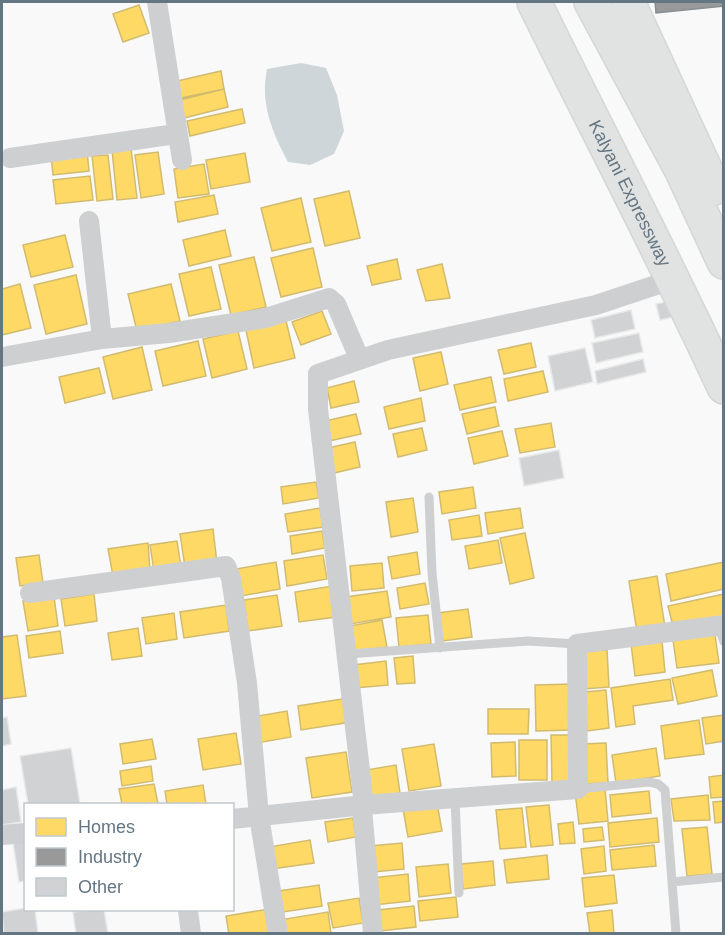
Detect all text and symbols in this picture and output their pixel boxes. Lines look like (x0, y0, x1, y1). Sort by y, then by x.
street label: Kalyani Expressway (585, 117, 675, 270)
legend (24, 803, 234, 911)
text: Homes (78, 817, 135, 837)
text: Industry (78, 847, 142, 867)
text: Other (78, 877, 123, 897)

